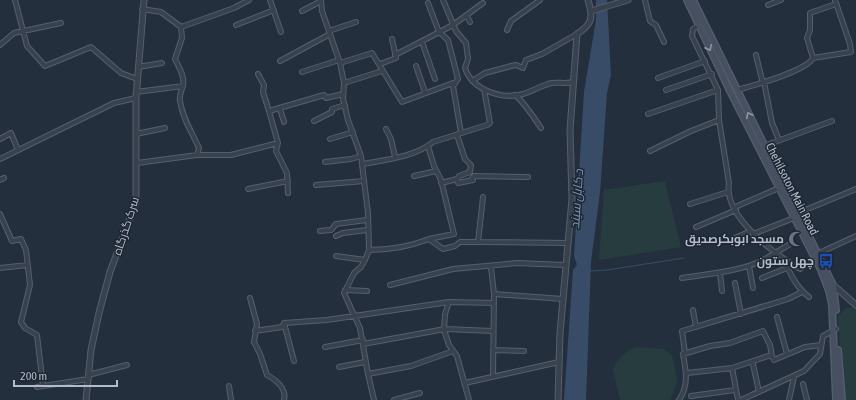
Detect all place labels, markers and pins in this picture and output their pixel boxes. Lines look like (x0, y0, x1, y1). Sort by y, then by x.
mosque icon: مسجد ابوبکرصدیق (787, 230, 805, 248)
place label: مسجد ابوبکرصدیق (685, 232, 784, 247)
bus stop icon: چهل ستون (817, 252, 835, 270)
place label: چهل ستون (757, 254, 814, 270)

